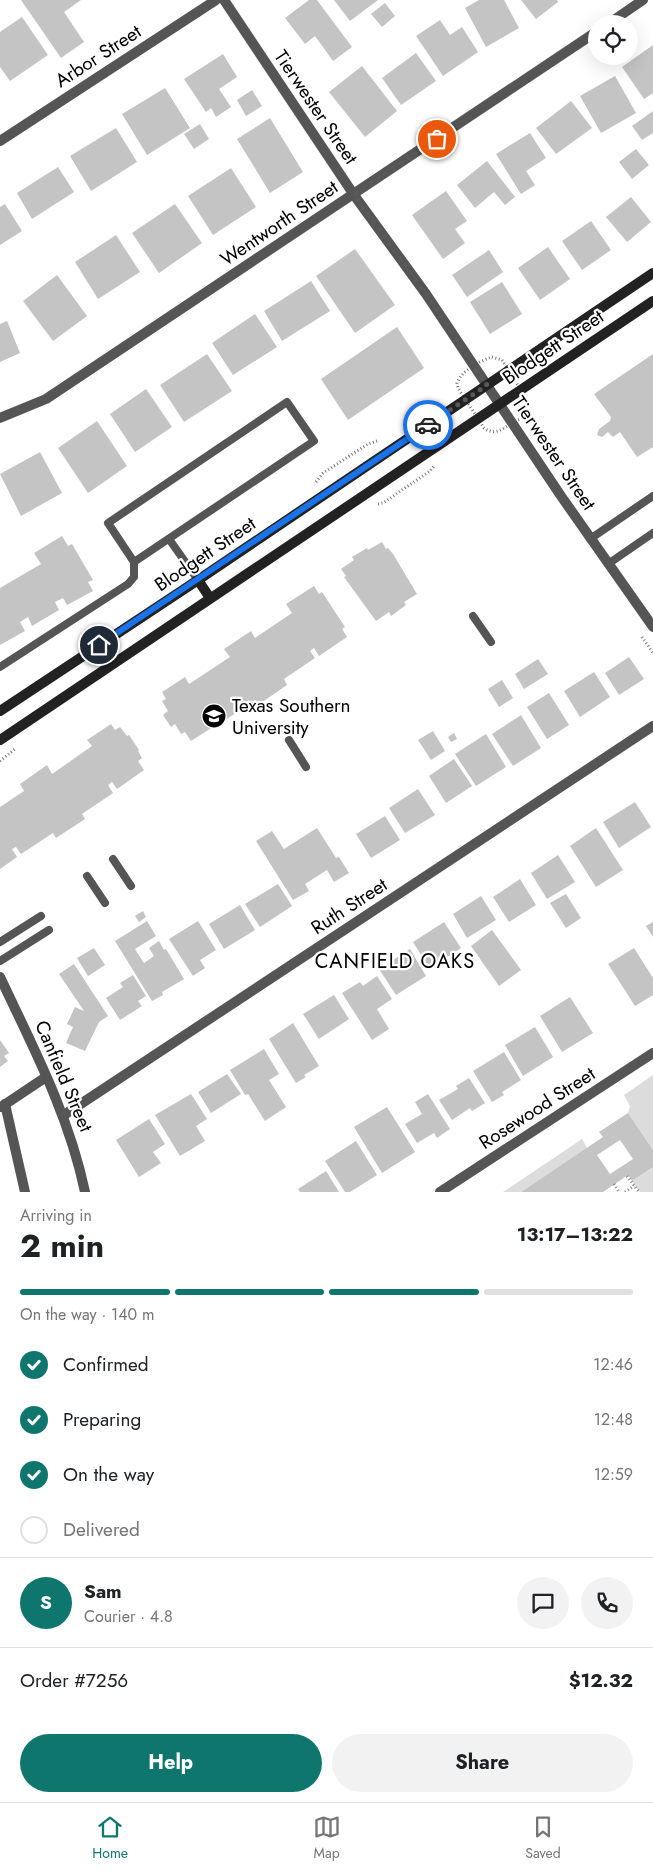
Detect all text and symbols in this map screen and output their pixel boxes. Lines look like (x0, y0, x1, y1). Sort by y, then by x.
map controls (588, 15, 638, 65)
button: locate (588, 15, 638, 65)
street label: Arbor Street (50, 18, 147, 94)
street label: Tierwester Street (268, 44, 365, 170)
pin (416, 118, 458, 160)
icon: bag (423, 125, 451, 153)
street label: Wentworth Street (215, 173, 344, 272)
street label: Blodgett Street (497, 303, 609, 391)
street label: Tierwester Street (506, 390, 603, 516)
courier (403, 400, 453, 450)
icon: car (414, 411, 442, 439)
street label: Blodgett Street (149, 510, 261, 598)
pin (78, 624, 120, 666)
icon: home (85, 631, 113, 659)
place label: Texas Southern University (232, 692, 350, 741)
school or university icon: Texas Southern University (201, 703, 227, 729)
street label: Ruth Street (306, 871, 393, 941)
district label: CANFIELD OAKS (315, 947, 475, 976)
street label: Canfield Street (28, 1016, 100, 1136)
street label: Rosewood Street (474, 1060, 601, 1156)
text: Arriving in (20, 1204, 92, 1227)
text: 13:17–13:22 (517, 1221, 633, 1248)
text: 2 min (20, 1223, 104, 1269)
text: On the way · 140 m (20, 1303, 154, 1326)
icon: check (20, 1351, 48, 1379)
text: Confirmed (63, 1351, 149, 1378)
text: 12:46 (593, 1353, 633, 1376)
icon: check (20, 1406, 48, 1434)
text: Preparing (63, 1406, 141, 1433)
text: 12:48 (594, 1408, 633, 1431)
icon: check (20, 1461, 48, 1489)
text: On the way (63, 1461, 154, 1488)
text: 12:59 (594, 1463, 633, 1486)
text: Delivered (63, 1516, 140, 1543)
button: chat (517, 1577, 569, 1629)
button: phone (581, 1577, 633, 1629)
text: Sam (84, 1578, 122, 1605)
text: S (40, 1589, 52, 1616)
text: Courier · 4.8 (84, 1605, 173, 1628)
text: Order #7256 (20, 1667, 128, 1694)
text: $12.32 (569, 1667, 633, 1694)
button: Help (20, 1734, 322, 1792)
button: Share (332, 1734, 633, 1792)
tab: Home (92, 1813, 128, 1863)
tab: Map (313, 1813, 341, 1863)
tab: Saved (525, 1813, 561, 1863)

